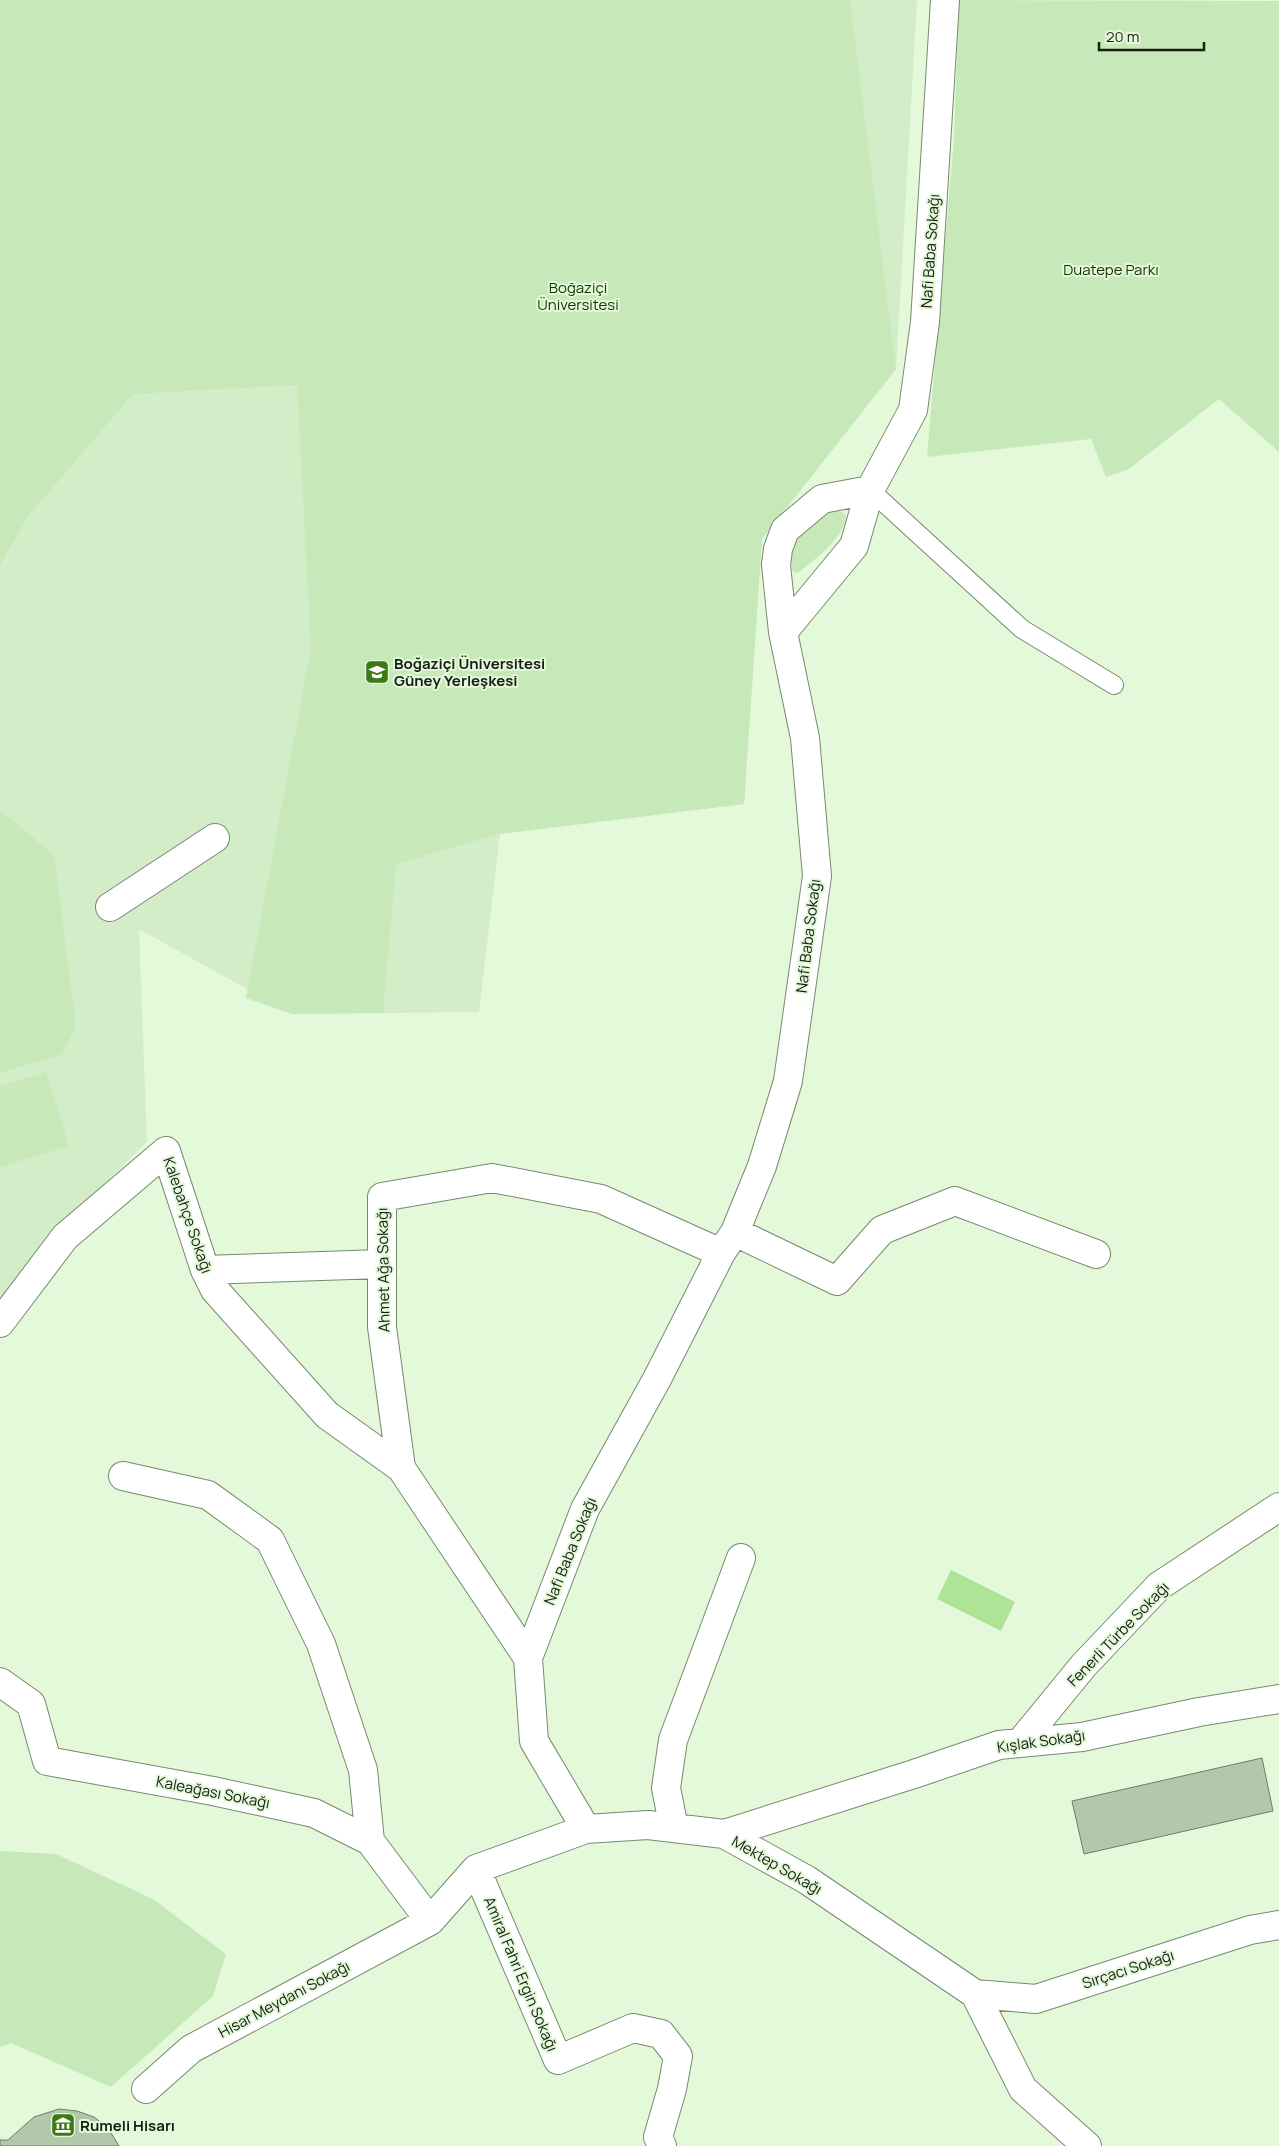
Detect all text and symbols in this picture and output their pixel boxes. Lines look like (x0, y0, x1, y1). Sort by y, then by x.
scale bar (1099, 20, 1204, 52)
text: 20 m (1106, 26, 1139, 47)
street label: Nafi Baba Sokağı (916, 193, 944, 309)
park label: Duatepe Parkı (1063, 259, 1159, 280)
park label: Boğaziçi Üniversitesi (537, 277, 619, 315)
place label: Boğaziçi Üniversitesi Güney Yerleşkesi (394, 653, 545, 691)
school or university icon: Boğaziçi Üniversitesi Güney Yerleşkesi (364, 659, 390, 685)
street label: Nafi Baba Sokağı (791, 878, 825, 994)
street label: Kalebahçe Sokağı (158, 1154, 218, 1276)
street label: Ahmet Ağa Sokağı (371, 1207, 395, 1333)
street label: Nafi Baba Sokağı (539, 1494, 601, 1608)
street label: Fenerli Türbe Sokağı (1062, 1577, 1174, 1691)
street label: Kışlak Sokağı (996, 1724, 1086, 1758)
street label: Kaleağası Sokağı (154, 1771, 272, 1813)
street label: Mektep Sokağı (728, 1831, 826, 1899)
street label: Amiral Fahri Ergin Sokağı (479, 1893, 563, 2055)
street label: Sırçacı Sokağı (1079, 1944, 1177, 1994)
street label: Hisar Meydanı Sokağı (215, 1955, 353, 2043)
museum icon: Rumeli Hisarı (50, 2112, 76, 2138)
place label: Rumeli Hisarı (80, 2115, 175, 2136)

